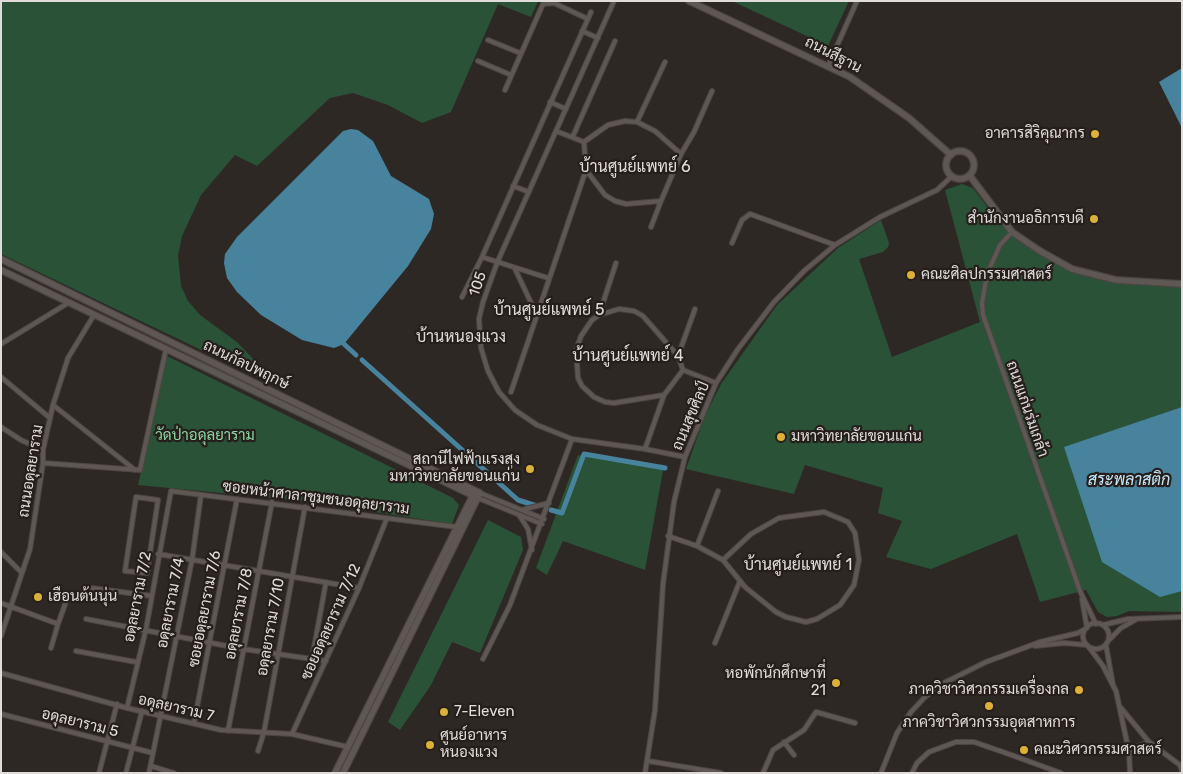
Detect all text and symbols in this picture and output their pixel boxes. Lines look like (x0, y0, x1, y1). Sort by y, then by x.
street label: ถนนสีฐาน (802, 33, 864, 77)
place label: อาคารสิริคุณากร (985, 125, 1085, 143)
marker: อาคารสิริคุณากร (1089, 128, 1101, 140)
district label: บ้านศูนย์แพทย์ 6 (579, 157, 691, 177)
place label: สำนักงานอธิการบดี (968, 210, 1084, 228)
marker: สำนักงานอธิการบดี (1088, 213, 1100, 225)
place label: คณะศิลปกรรมศาสตร์ (921, 266, 1052, 284)
street label: 105 (465, 269, 491, 299)
marker: คณะศิลปกรรมศาสตร์ (905, 269, 917, 281)
district label: บ้านศูนย์แพทย์ 5 (493, 300, 605, 320)
district label: บ้านหนองแวง (416, 327, 506, 347)
street label: ถนนกัลปพฤกษ์ (200, 336, 292, 394)
district label: บ้านศูนย์แพทย์ 4 (572, 346, 684, 366)
street label: ถนนแก่นร่มเกล้า (1002, 359, 1052, 459)
street label: ถนนสุขศิลป์ (668, 379, 714, 453)
street label: ถนนอดุลยาราม (15, 423, 47, 519)
park label: วัดป่าอดุลยาราม (155, 427, 255, 445)
place label: มหาวิทยาลัยขอนแก่น (791, 428, 922, 446)
marker: มหาวิทยาลัยขอนแก่น (775, 431, 787, 443)
place label: สถานีไฟฟ้าแรงสูง มหาวิทยาลัยขอนแก่น (389, 451, 520, 486)
marker: สถานีไฟฟ้าแรงสูง มหาวิทยาลัยขอนแก่น (524, 463, 536, 475)
water label: สระพลาสติก (1088, 470, 1170, 490)
street label: ซอยหน้าศาลาชุมชนอดุลยาราม (222, 478, 410, 518)
street label: ซอยอดุลยาราม 7/6 (185, 549, 225, 669)
street label: อดุลยาราม 7/2 (120, 550, 156, 644)
district label: บ้านศูนย์แพทย์ 1 (744, 555, 852, 575)
street label: อดุลยาราม 7/4 (153, 556, 189, 650)
street label: ซอยอดุลยาราม 7/12 (297, 561, 365, 683)
street label: อดุลยาราม 7/8 (221, 567, 257, 661)
street label: อดุลยาราม 7/10 (253, 576, 289, 678)
place label: เฮือนต้นนุ่น (48, 588, 117, 606)
marker: เฮือนต้นนุ่น (32, 591, 44, 603)
place label: หอพักนักศึกษาที่ 21 (725, 665, 826, 700)
marker: หอพักนักศึกษาที่ 21 (830, 677, 842, 689)
place label: ภาควิชาวิศวกรรมเครื่องกล (909, 681, 1069, 699)
marker: ภาควิชาวิศวกรรมเครื่องกล (1073, 684, 1085, 696)
street label: อดุลยาราม 7 (136, 691, 216, 725)
marker: ภาควิชาวิศวกรรมอุตสาหการ (983, 700, 995, 712)
place label: 7-Eleven (454, 703, 515, 721)
street label: อดุลยาราม 5 (40, 705, 120, 741)
marker: 7-Eleven (438, 706, 450, 718)
place label: ภาควิชาวิศวกรรมอุตสาหการ (903, 714, 1075, 732)
place label: ศูนย์อาหาร หนองแวง (440, 727, 507, 762)
marker: ศูนย์อาหาร หนองแวง (424, 739, 436, 751)
place label: คณะวิศวกรรมศาสตร์ (1034, 741, 1162, 759)
marker: คณะวิศวกรรมศาสตร์ (1018, 744, 1030, 756)

